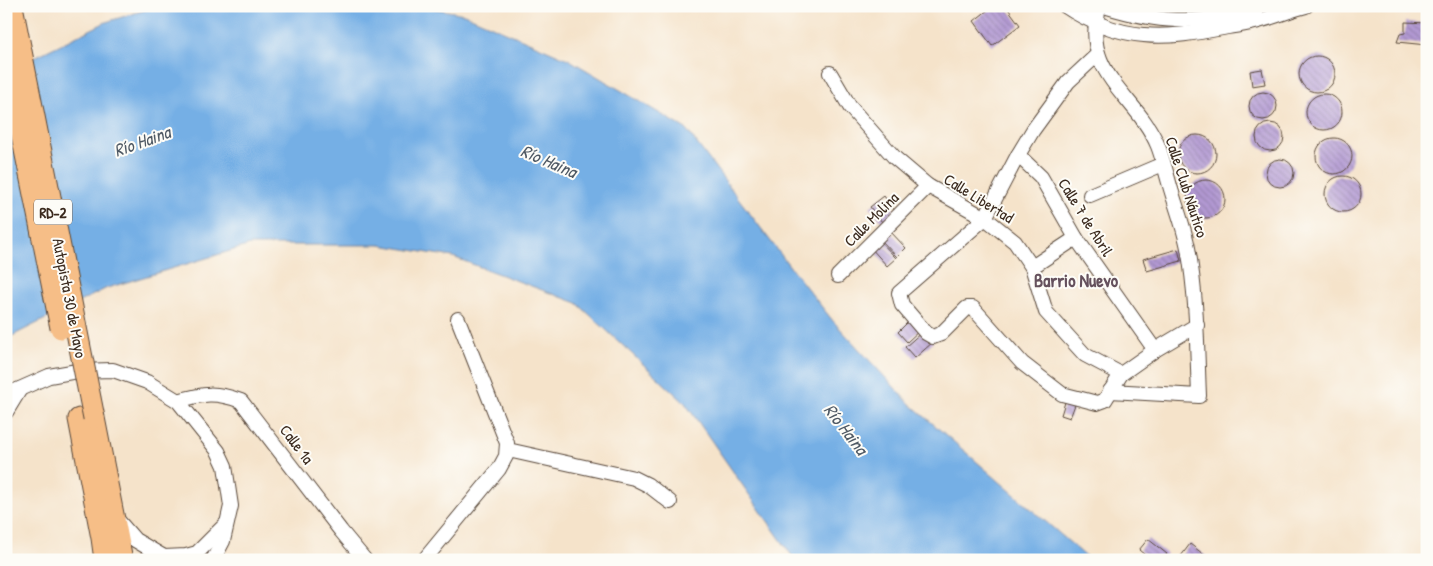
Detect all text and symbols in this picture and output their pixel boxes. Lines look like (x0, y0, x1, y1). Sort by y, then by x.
water label: Río Haina (110, 119, 175, 163)
street label: Calle Club Náutico (1160, 134, 1214, 241)
water label: Río Haina (517, 138, 583, 185)
street label: Calle Libertad (940, 168, 1018, 228)
street label: Calle 7 de Abril (1053, 174, 1119, 261)
street label: Calle Molina (839, 187, 903, 251)
road number: RD-2 (34, 200, 72, 224)
street label: Autopista 30 de Mayo (48, 236, 92, 360)
district label: Barrio Nuevo (1034, 268, 1119, 293)
water label: Río Haina (818, 398, 875, 461)
street label: Calle 1a (275, 420, 319, 468)

